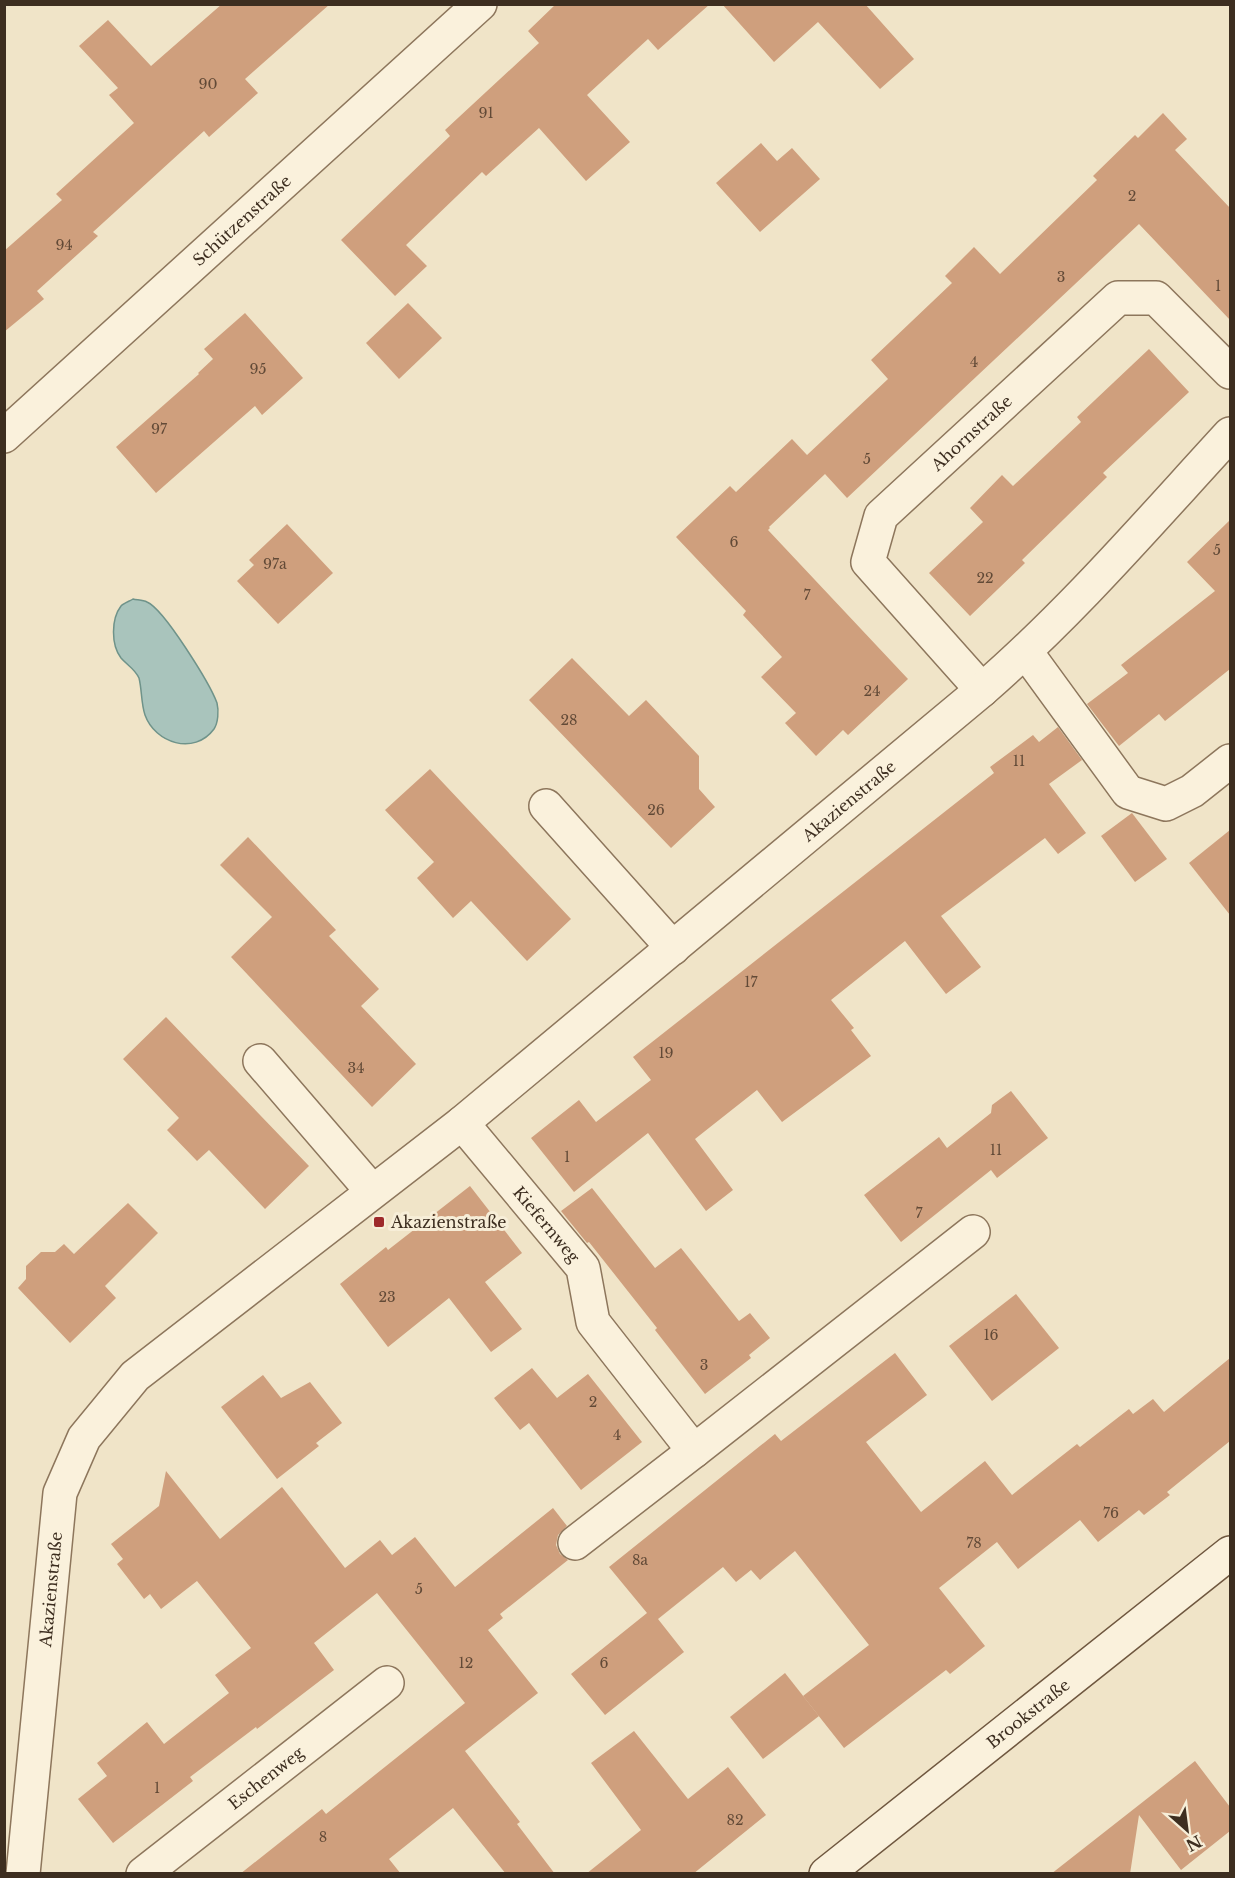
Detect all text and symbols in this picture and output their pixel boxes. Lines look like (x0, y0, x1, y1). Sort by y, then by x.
house number: 90 (199, 75, 218, 93)
house number: 91 (478, 104, 494, 122)
street label: Schützenstraße (188, 171, 295, 270)
house number: 2 (1128, 187, 1136, 205)
house number: 94 (55, 236, 73, 254)
house number: 3 (1057, 268, 1065, 286)
house number: 1 (1215, 277, 1221, 295)
house number: 4 (970, 353, 978, 371)
house number: 95 (250, 360, 267, 378)
street label: Ahornstraße (926, 391, 1016, 476)
house number: 97 (151, 420, 168, 438)
house number: 5 (863, 450, 871, 468)
house number: 6 (729, 533, 739, 551)
house number: 5 (1213, 541, 1221, 559)
house number: 97a (263, 555, 287, 573)
house number: 22 (976, 569, 994, 587)
house number: 7 (803, 586, 811, 604)
house number: 24 (864, 682, 880, 700)
house number: 28 (560, 711, 578, 729)
house number: 11 (1013, 752, 1025, 770)
street label: Akazienstraße (797, 756, 900, 846)
house number: 26 (647, 801, 665, 819)
house number: 17 (744, 973, 759, 991)
house number: 19 (658, 1044, 674, 1062)
house number: 34 (348, 1059, 364, 1077)
house number: 11 (990, 1141, 1002, 1159)
house number: 1 (564, 1148, 570, 1166)
street label: Kiefernweg (509, 1182, 584, 1267)
house number: 7 (915, 1204, 923, 1222)
place label: Akazienstraße (390, 1212, 507, 1232)
marker: Akazienstraße (372, 1215, 386, 1229)
house number: 23 (378, 1288, 396, 1306)
house number: 16 (983, 1326, 999, 1344)
house number: 3 (700, 1356, 708, 1374)
house number: 2 (589, 1393, 597, 1411)
house number: 4 (613, 1426, 621, 1444)
house number: 76 (1103, 1504, 1119, 1522)
street label: Akazienstraße (35, 1531, 66, 1649)
house number: 78 (966, 1534, 982, 1552)
house number: 8a (632, 1551, 648, 1569)
house number: 5 (415, 1580, 423, 1598)
house number: 12 (459, 1654, 473, 1672)
house number: 6 (599, 1654, 609, 1672)
street label: Brookstraße (982, 1674, 1074, 1753)
street label: Eschenweg (224, 1742, 308, 1814)
house number: 1 (154, 1779, 160, 1797)
north arrow (1157, 1800, 1217, 1860)
house number: 82 (726, 1811, 744, 1829)
house number: 8 (319, 1828, 327, 1846)
text: N (1183, 1831, 1205, 1856)

